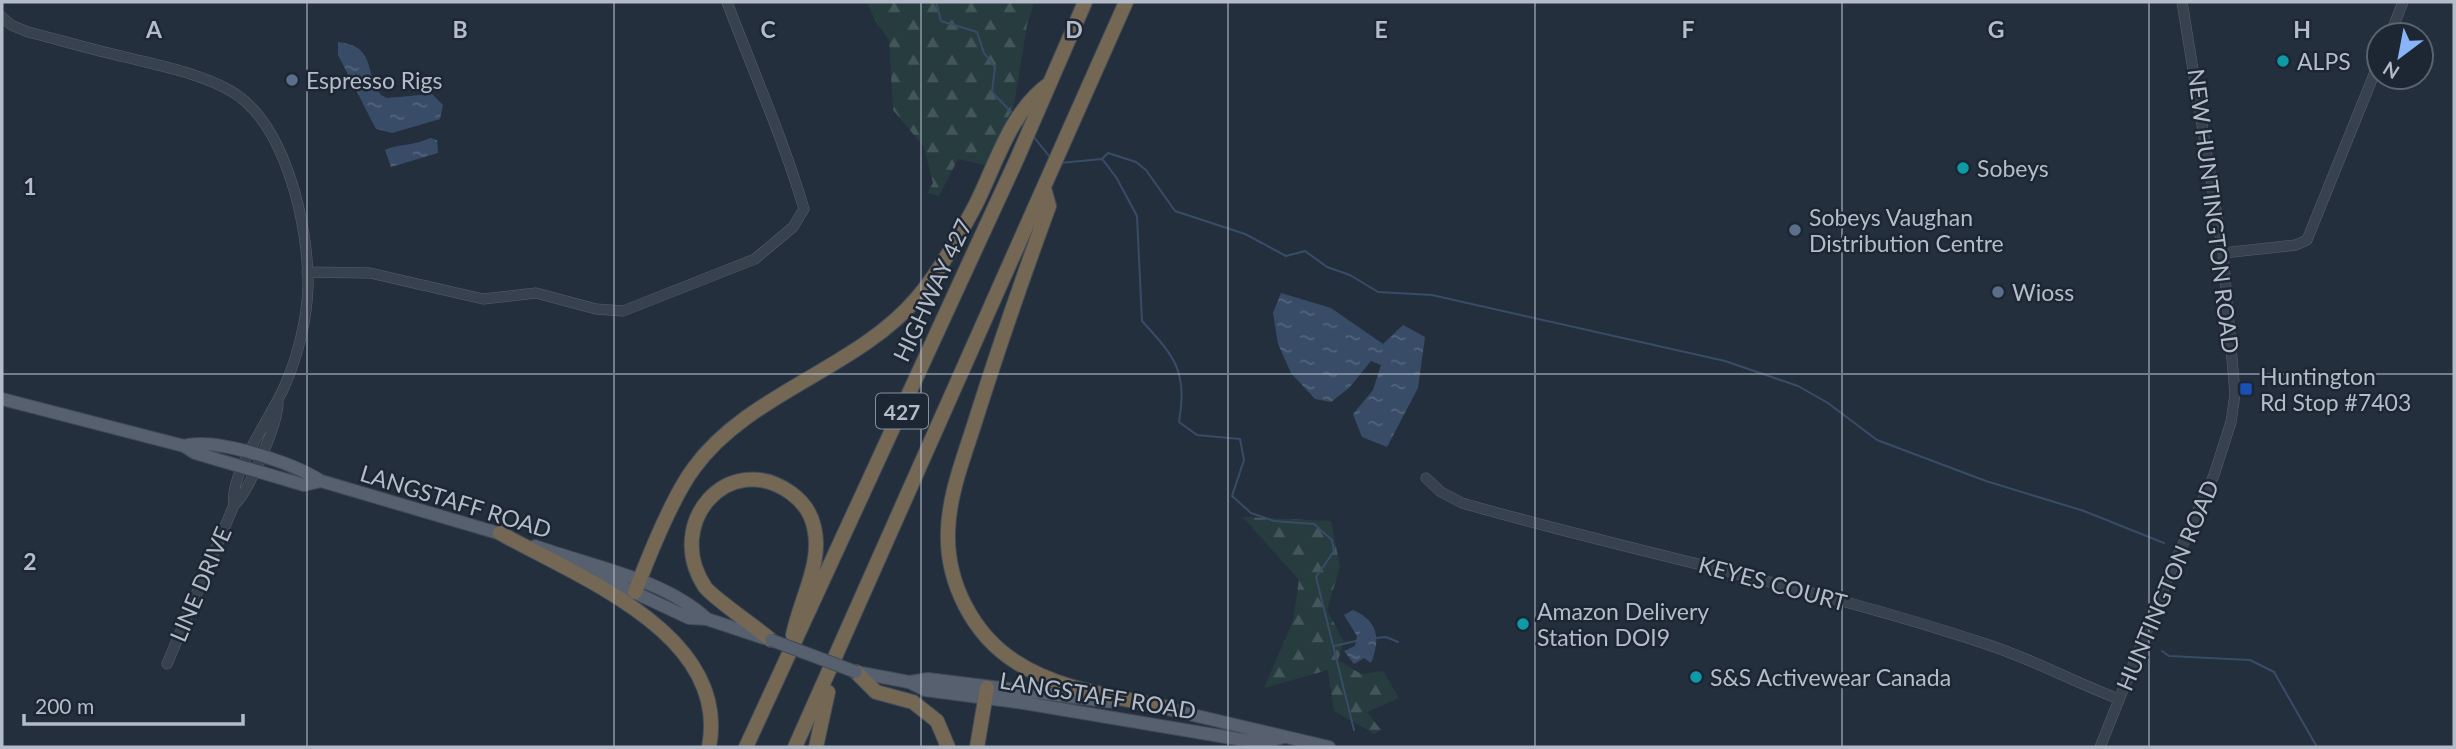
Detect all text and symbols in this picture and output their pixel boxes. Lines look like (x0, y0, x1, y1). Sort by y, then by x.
text: A (145, 15, 163, 43)
text: B (452, 15, 468, 43)
text: C (760, 15, 776, 43)
text: D (1065, 15, 1083, 43)
text: E (1374, 15, 1388, 43)
text: F (1681, 15, 1695, 43)
text: G (1988, 15, 2004, 43)
text: H (2293, 15, 2311, 43)
north arrow (2365, 21, 2435, 91)
place label: ALPS (2297, 47, 2351, 75)
marker: ALPS (2275, 53, 2291, 69)
text: N (2378, 57, 2403, 84)
place label: Espresso Rigs (306, 66, 443, 94)
street label: NEW HUNTINGTON ROAD (2183, 67, 2245, 355)
marker: Espresso Rigs (284, 72, 300, 88)
place label: Sobeys (1977, 154, 2049, 182)
marker: Sobeys (1955, 160, 1971, 176)
text: 1 (23, 172, 37, 200)
place label: Sobeys Vaughan Distribution Centre (1809, 203, 2004, 257)
street label: HIGHWAY 427 (887, 214, 977, 366)
marker: Sobeys Vaughan Distribution Centre (1787, 222, 1803, 238)
place label: Wioss (2012, 278, 2074, 306)
marker: Wioss (1990, 284, 2006, 300)
place label: Huntington Rd Stop #7403 (2260, 362, 2411, 416)
marker: Huntington Rd Stop #7403 (2238, 381, 2254, 397)
road number: 427 (876, 394, 928, 428)
street label: LANGSTAFF ROAD (357, 459, 555, 543)
street label: HUNTINGTON ROAD (2110, 475, 2224, 695)
street label: LINE DRIVE (163, 522, 237, 646)
text: 2 (23, 547, 37, 575)
street label: KEYES COURT (1696, 550, 1851, 616)
place label: Amazon Delivery Station DOI9 (1537, 597, 1709, 651)
marker: Amazon Delivery Station DOI9 (1515, 616, 1531, 632)
place label: S&S Activewear Canada (1710, 663, 1951, 691)
street label: LANGSTAFF ROAD (998, 666, 1198, 724)
marker: S&S Activewear Canada (1688, 669, 1704, 685)
scale bar (24, 682, 243, 726)
text: 200 m (35, 693, 94, 718)

